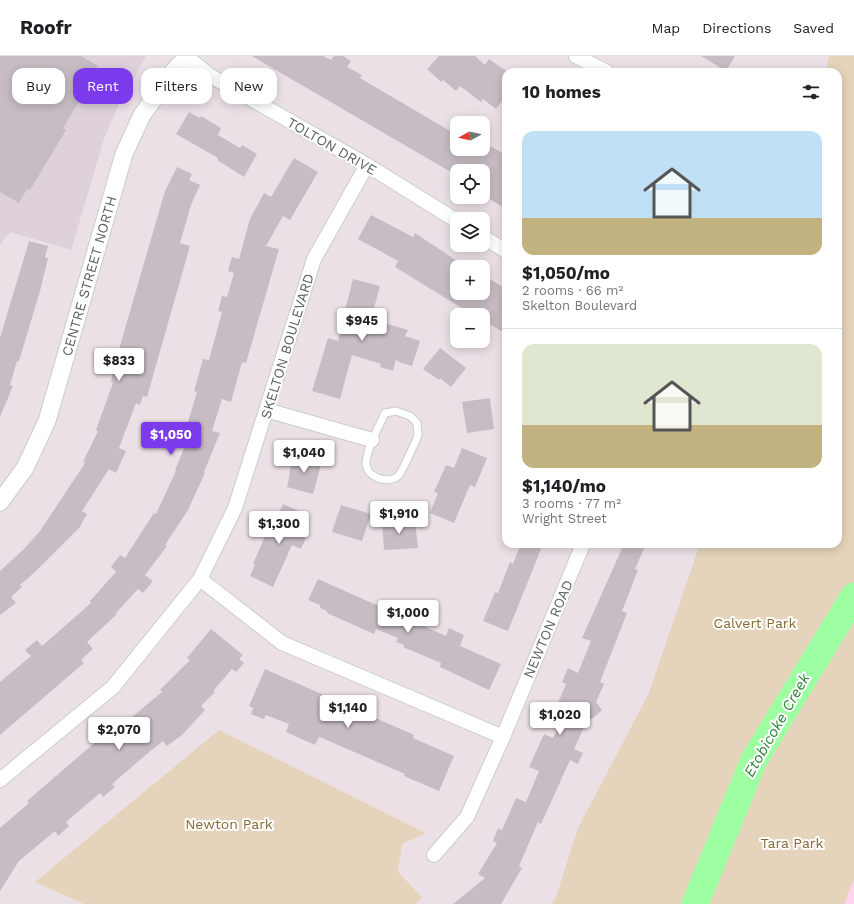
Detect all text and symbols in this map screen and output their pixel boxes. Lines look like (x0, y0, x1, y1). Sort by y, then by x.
text: Roofr (20, 16, 72, 39)
text: Map (652, 20, 680, 36)
text: Directions (702, 20, 771, 36)
text: Saved (793, 20, 834, 36)
chip: Buy (12, 68, 65, 104)
chip: Rent (73, 68, 133, 104)
chip: Filters (141, 68, 212, 104)
chip: New (220, 68, 277, 104)
icon: filters (800, 81, 822, 103)
text: 10 homes (522, 82, 601, 102)
street label: TOLTON DRIVE (285, 114, 380, 178)
north arrow (450, 116, 490, 156)
map controls (450, 116, 490, 348)
icon: home (636, 157, 708, 229)
button: locate (450, 164, 490, 204)
street label: CENTRE STREET NORTH (58, 194, 120, 358)
button: layers (450, 212, 490, 252)
button: + (450, 260, 490, 300)
text: $1,050/mo (522, 263, 610, 283)
street label: SKELTON BOULEVARD (257, 271, 317, 421)
text: 2 rooms · 66 m² (522, 283, 623, 298)
text: Skelton Boulevard (522, 298, 637, 313)
pin: $945 (338, 308, 386, 342)
button: − (450, 308, 490, 348)
text: $945 (346, 313, 378, 328)
pin: $833 (95, 348, 143, 382)
text: $833 (103, 353, 135, 368)
icon: home (636, 370, 708, 442)
pin: $1,050 (138, 422, 204, 456)
text: $1,050 (150, 427, 192, 442)
pin: $1,040 (271, 440, 337, 474)
text: $1,040 (283, 445, 325, 460)
text: $1,140/mo (522, 476, 606, 496)
text: 3 rooms · 77 m² (522, 496, 621, 511)
pin: $1,910 (366, 501, 432, 535)
text: $1,910 (379, 506, 419, 521)
pin: $1,300 (246, 511, 312, 545)
text: Wright Street (522, 511, 607, 526)
text: $1,300 (258, 516, 300, 531)
street label: NEWTON ROAD (520, 578, 576, 680)
pin: $1,000 (375, 600, 441, 634)
text: $1,000 (387, 605, 429, 620)
park label: Calvert Park (714, 615, 797, 631)
water label: Etobicoke Creek (740, 669, 814, 780)
pin: $1,140 (315, 695, 381, 729)
text: $1,140 (329, 700, 367, 715)
pin: $1,020 (527, 702, 593, 736)
text: $1,020 (539, 707, 581, 722)
pin: $2,070 (86, 717, 152, 751)
text: $2,070 (97, 722, 141, 737)
park label: Newton Park (185, 816, 273, 832)
park label: Tara Park (761, 835, 824, 851)

